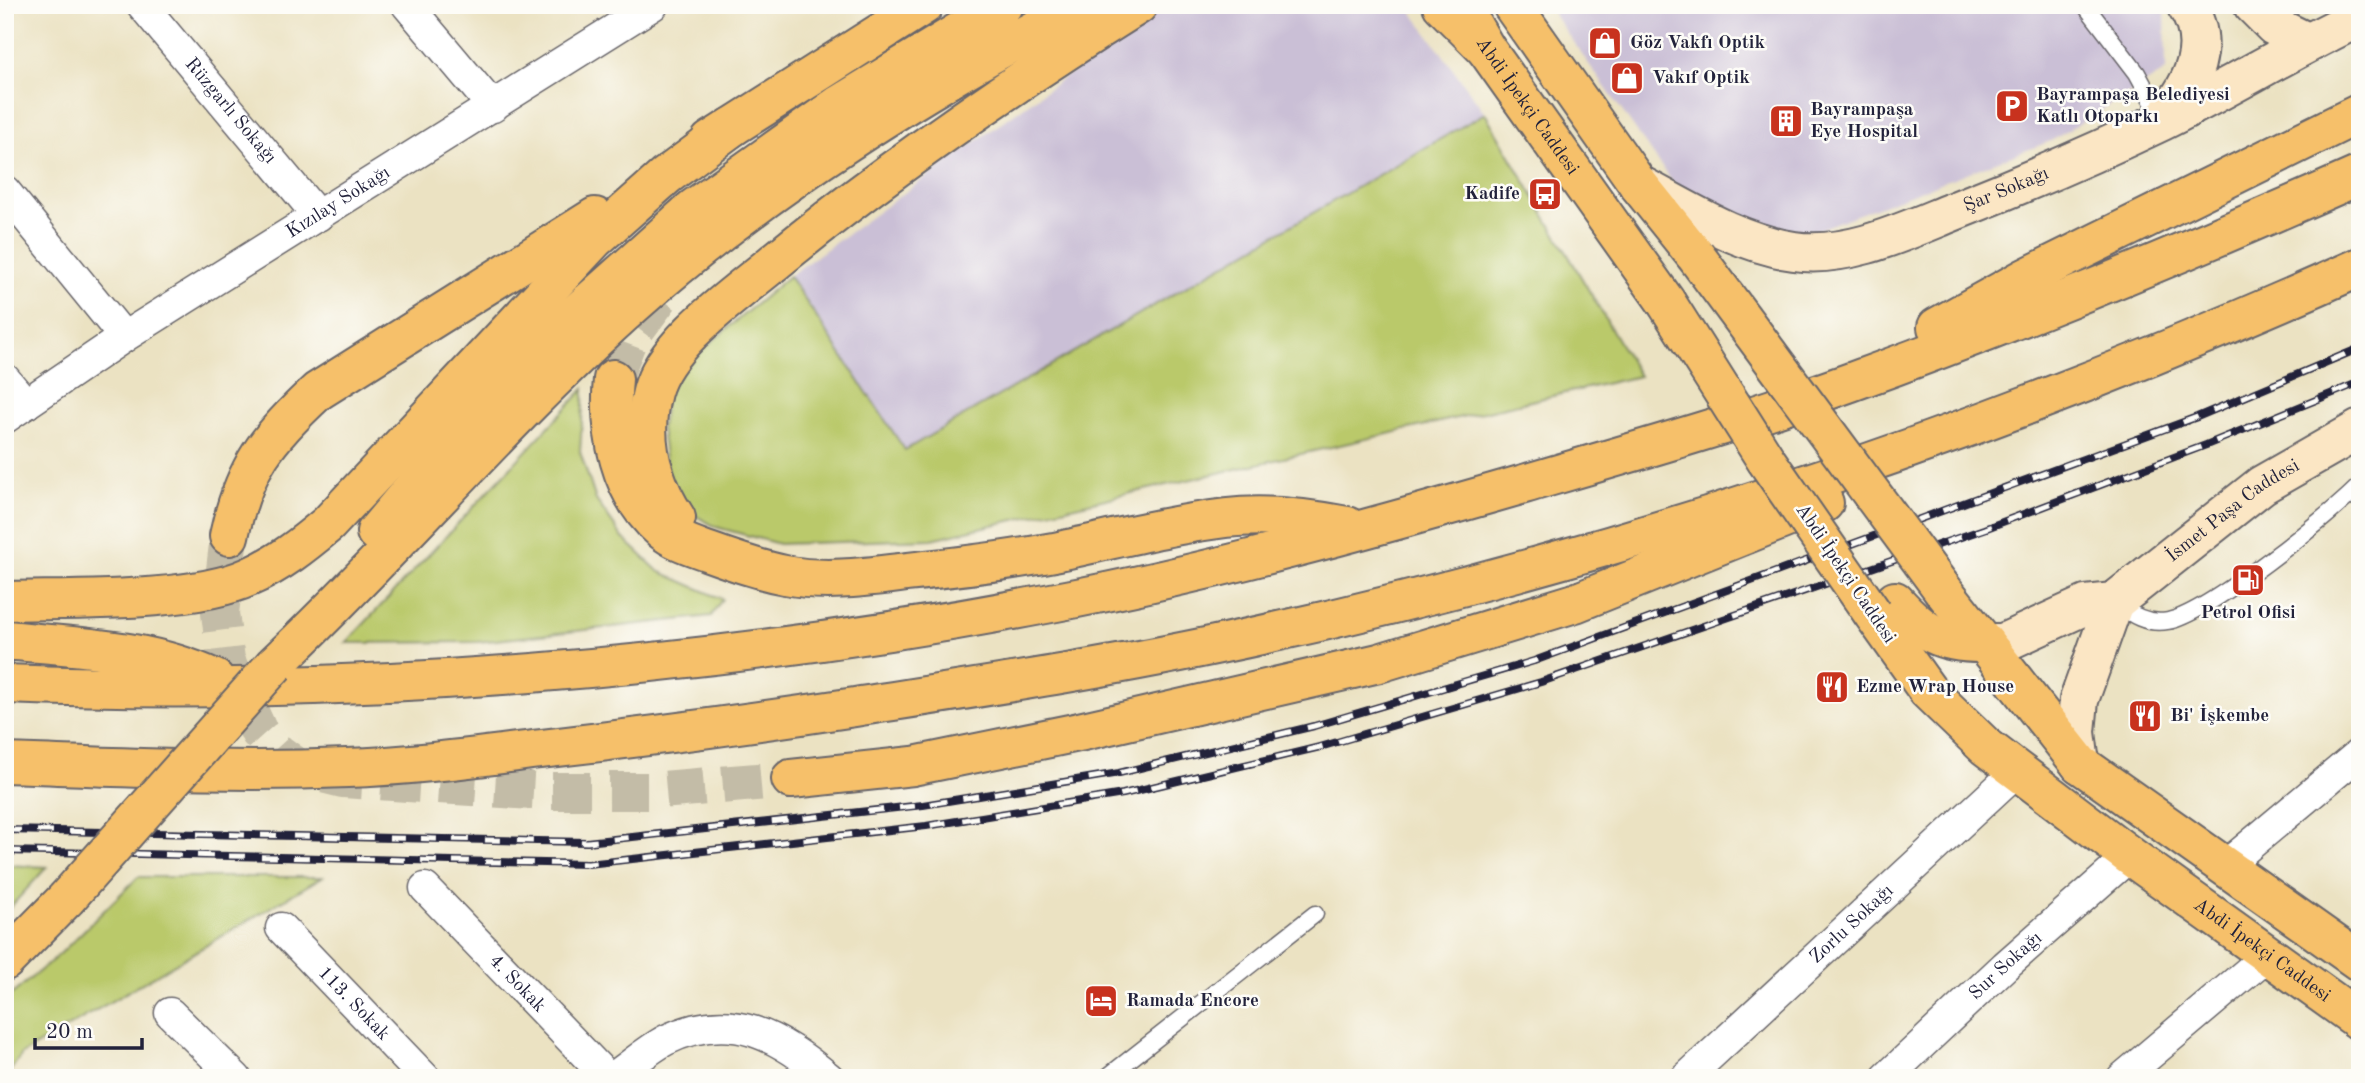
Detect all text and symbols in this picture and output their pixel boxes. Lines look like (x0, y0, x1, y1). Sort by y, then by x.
shop icon: Göz Vakfı Optik (1586, 24, 1624, 62)
place label: Göz Vakfı Optik (1630, 34, 1765, 53)
street label: Abdi İpekçi Caddesi (1472, 35, 1582, 179)
street label: Rüzgarlı Sokağı (181, 55, 280, 167)
shop icon: Vakıf Optik (1608, 59, 1646, 97)
place label: Vakıf Optik (1652, 69, 1750, 88)
place label: Bayrampaşa Belediyesi Katlı Otoparkı (2036, 86, 2230, 127)
parking icon: Bayrampaşa Belediyesi Katlı Otoparkı (1993, 87, 2031, 125)
place label: Bayrampaşa Eye Hospital (1810, 101, 1918, 142)
building icon: Bayrampaşa Eye Hospital (1767, 102, 1805, 140)
street label: Kızılay Sokağı (283, 163, 394, 242)
street label: Şar Sokağı (1961, 164, 2052, 216)
bus stop icon: Kadife (1526, 175, 1564, 213)
place label: Kadife (1464, 185, 1520, 204)
street label: İsmet Paşa Caddesi (2161, 456, 2303, 566)
street label: Abdi İpekçi Caddesi (1791, 499, 1901, 647)
fuel station icon: Petrol Ofisi (2229, 561, 2267, 599)
place label: Petrol Ofisi (2200, 604, 2296, 623)
restaurant icon: Ezme Wrap House (1813, 668, 1851, 706)
place label: Ezme Wrap House (1856, 678, 2014, 697)
restaurant icon: Bi' İşkembe (2126, 697, 2164, 735)
place label: Bi' İşkembe (2170, 704, 2269, 726)
street label: Zorlu Sokağı (1806, 881, 1897, 967)
street label: Abdi İpekçi Caddesi (2190, 895, 2334, 1006)
street label: Sur Sokağı (1966, 928, 2046, 1004)
street label: 4. Sokak (485, 951, 549, 1016)
street label: 113. Sokak (314, 963, 393, 1044)
hotel icon: Ramada Encore (1082, 982, 1120, 1020)
place label: Ramada Encore (1126, 992, 1259, 1011)
scale bar (35, 1006, 142, 1050)
text: 20 m (46, 1022, 93, 1043)

